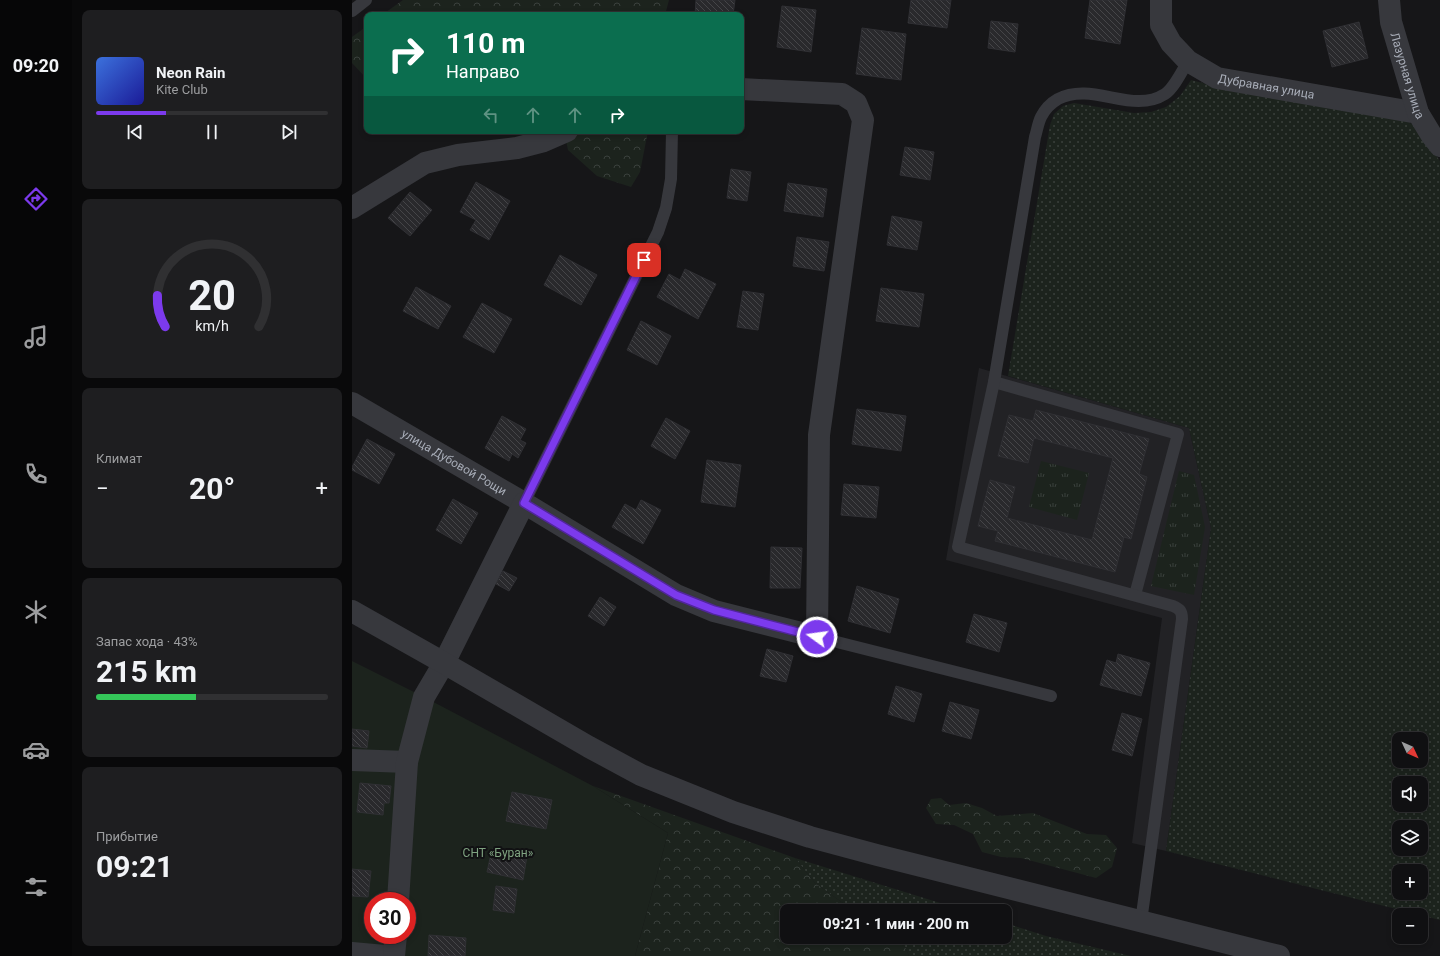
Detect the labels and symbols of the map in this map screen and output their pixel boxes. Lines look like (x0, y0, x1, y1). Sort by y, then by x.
street label: Лазурная улица (1387, 31, 1427, 122)
street label: Дубравная улица (1217, 71, 1315, 102)
pin (627, 243, 661, 277)
street label: улица Дубовой Рощи (399, 426, 509, 498)
position arrow (796, 616, 838, 658)
north arrow (1392, 732, 1428, 768)
park label: СНТ «Буран» (463, 846, 534, 860)
speed limit sign: 30 (364, 892, 416, 944)

